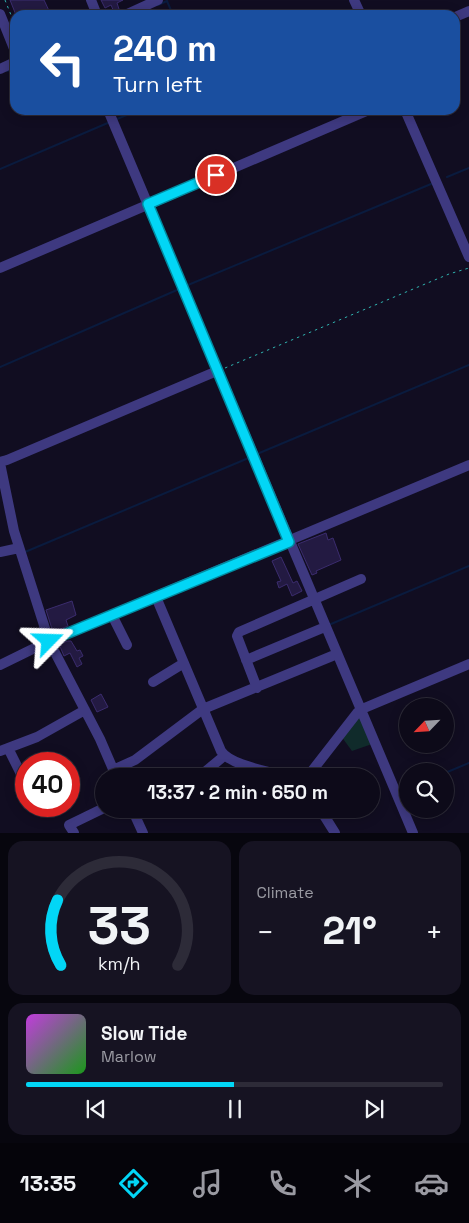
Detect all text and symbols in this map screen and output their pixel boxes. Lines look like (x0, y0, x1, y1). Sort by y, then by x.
text: 240 m (113, 27, 217, 71)
icon: left (30, 30, 95, 95)
text: Turn left (113, 70, 203, 98)
pin (195, 154, 237, 196)
icon: arrive (202, 161, 230, 189)
position arrow (22, 614, 74, 666)
north arrow (399, 698, 454, 752)
map controls (399, 698, 454, 818)
speed limit sign: 40 (15, 752, 80, 817)
button: search (399, 763, 454, 818)
text: 13:37 · 2 min · 650 m (147, 780, 328, 805)
text: Climate (257, 882, 314, 903)
text: 33 (88, 893, 151, 959)
text: 21° (322, 907, 377, 955)
text: − (257, 914, 274, 950)
text: + (426, 914, 443, 950)
text: km/h (98, 952, 141, 975)
text: Slow Tide (101, 1021, 187, 1046)
text: Marlow (101, 1046, 157, 1067)
icon: previous (82, 1095, 110, 1123)
icon: pause (221, 1095, 249, 1123)
icon: next (360, 1095, 388, 1123)
icon: directions (116, 1166, 151, 1201)
icon: music (190, 1166, 225, 1201)
icon: phone (265, 1166, 300, 1201)
icon: climate (340, 1166, 375, 1201)
icon: car (414, 1166, 449, 1201)
text: 13:35 (20, 1169, 76, 1197)

